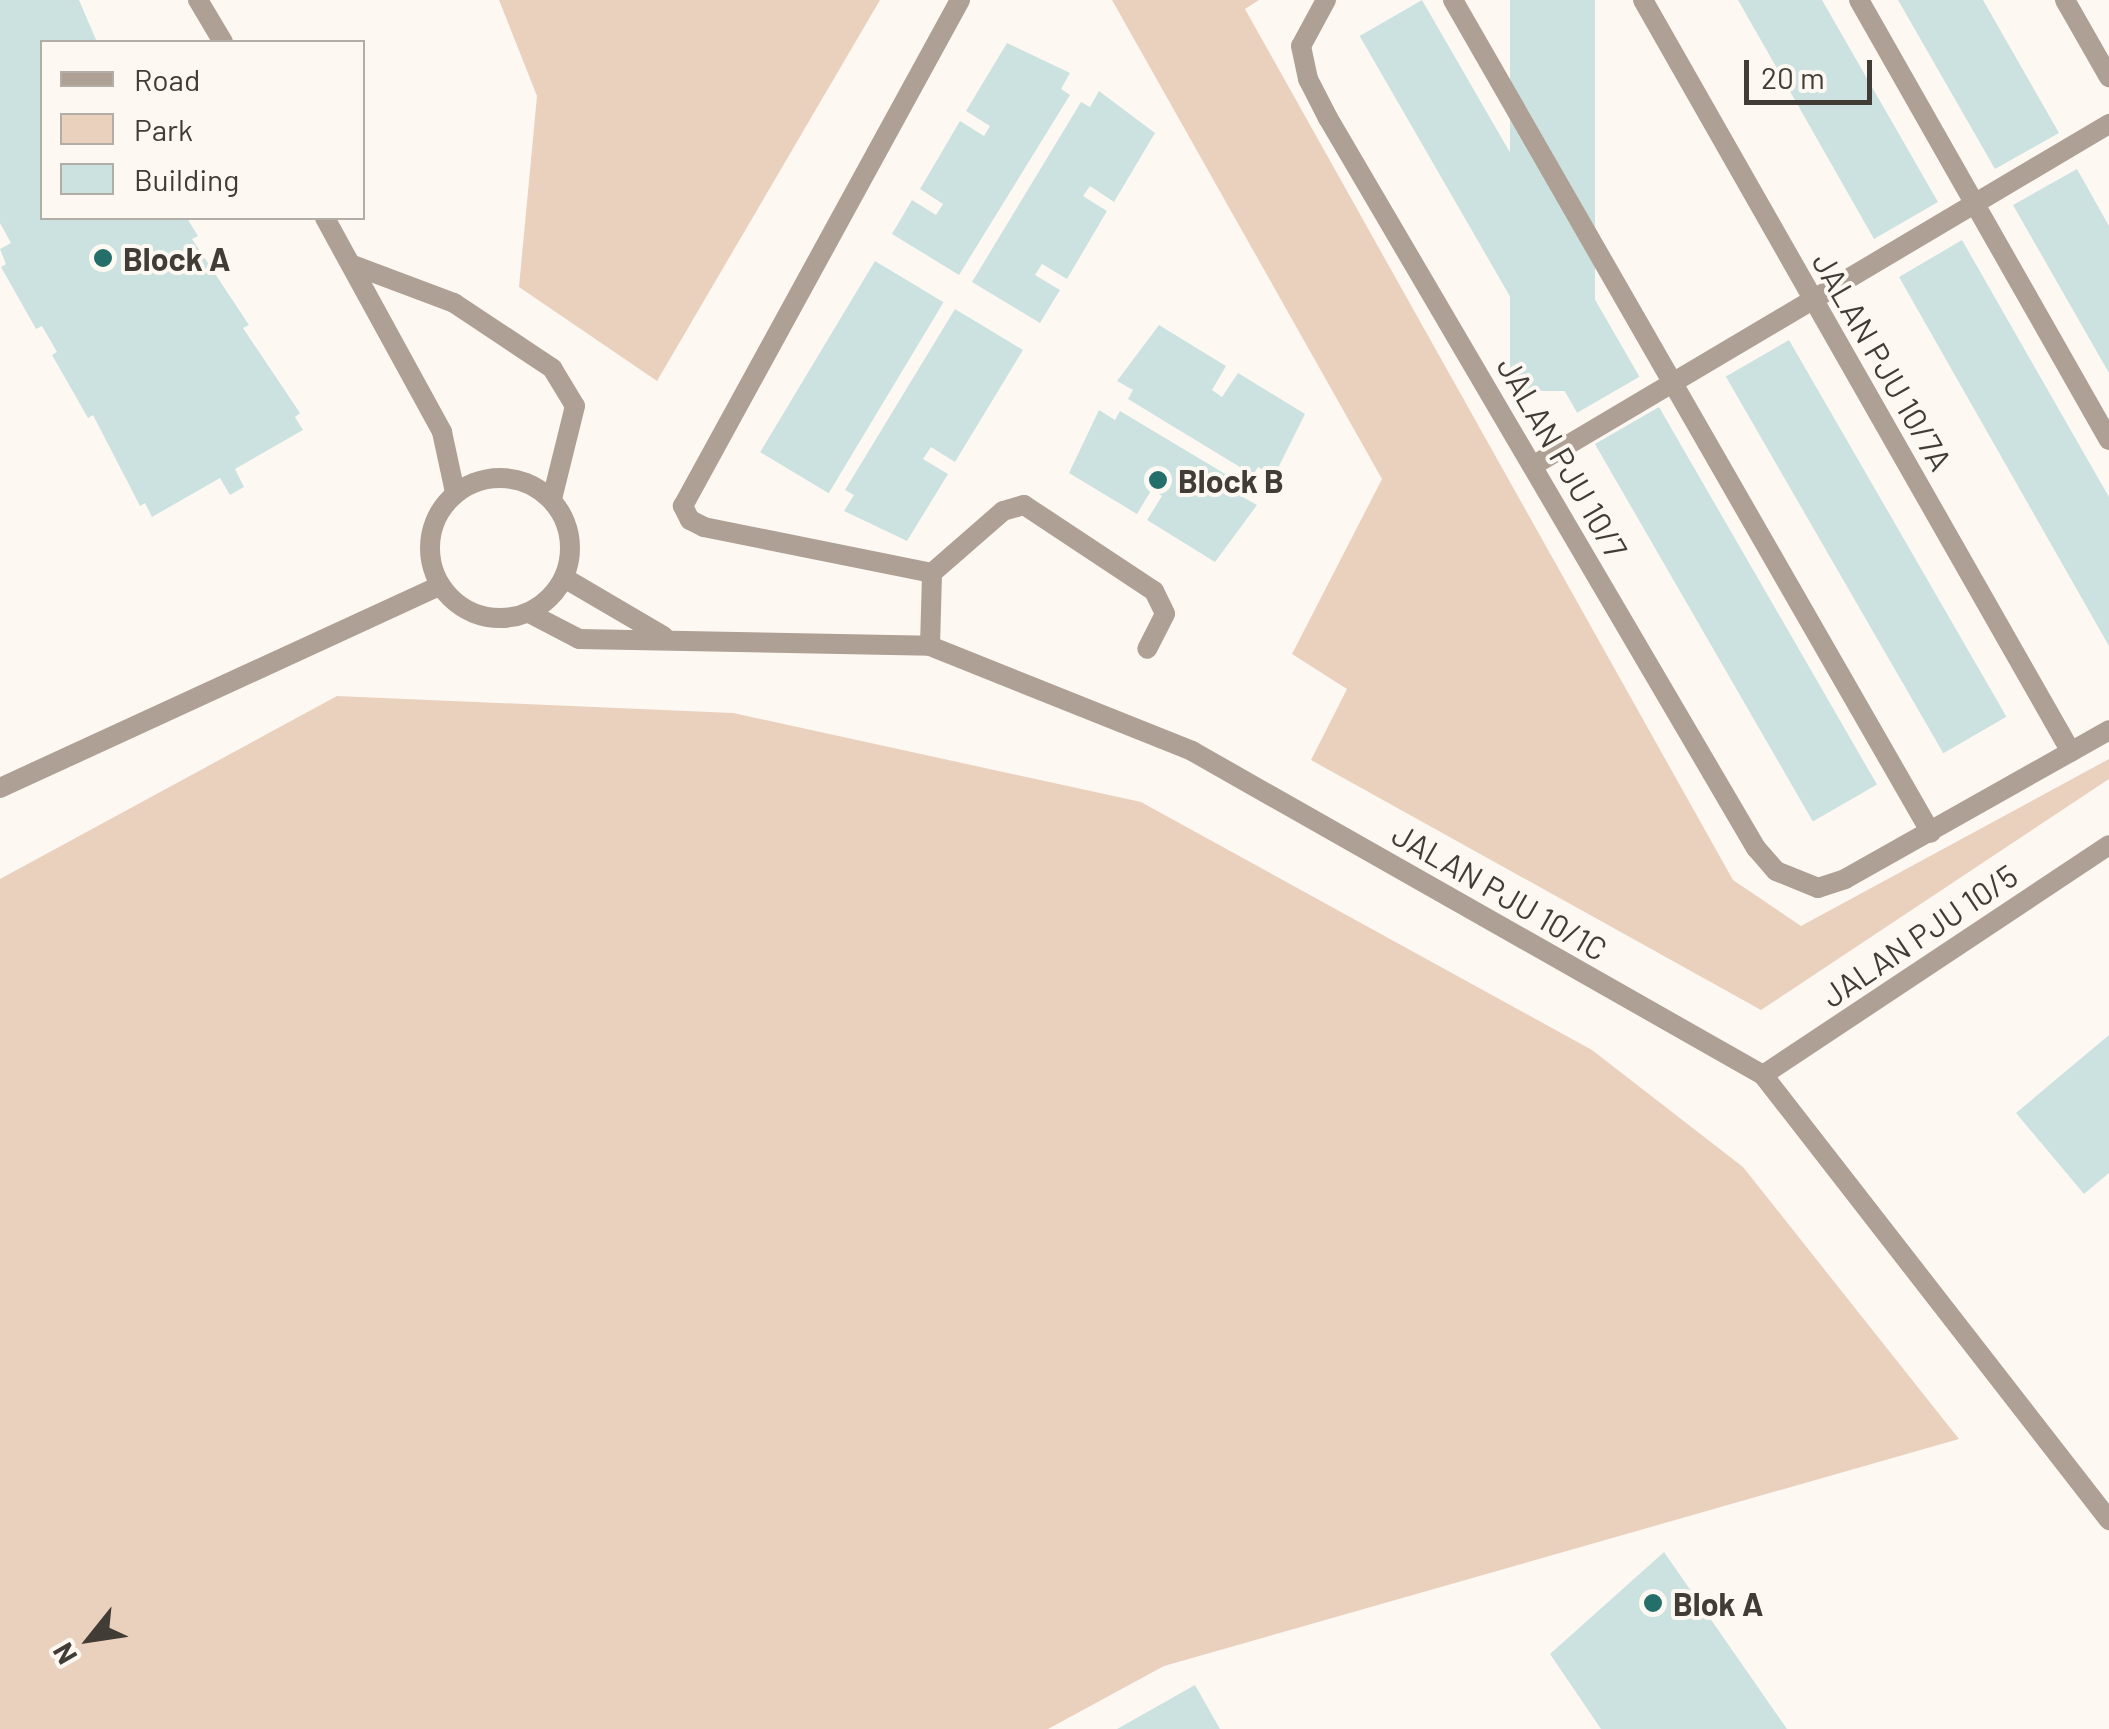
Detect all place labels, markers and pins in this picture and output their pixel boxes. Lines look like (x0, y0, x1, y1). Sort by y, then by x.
place label: Block A (123, 239, 231, 277)
marker: Block A (92, 247, 114, 269)
place label: Block B (1178, 461, 1284, 499)
marker: Block B (1147, 469, 1169, 491)
place label: Blok A (1673, 1584, 1763, 1622)
marker: Blok A (1642, 1592, 1664, 1614)

